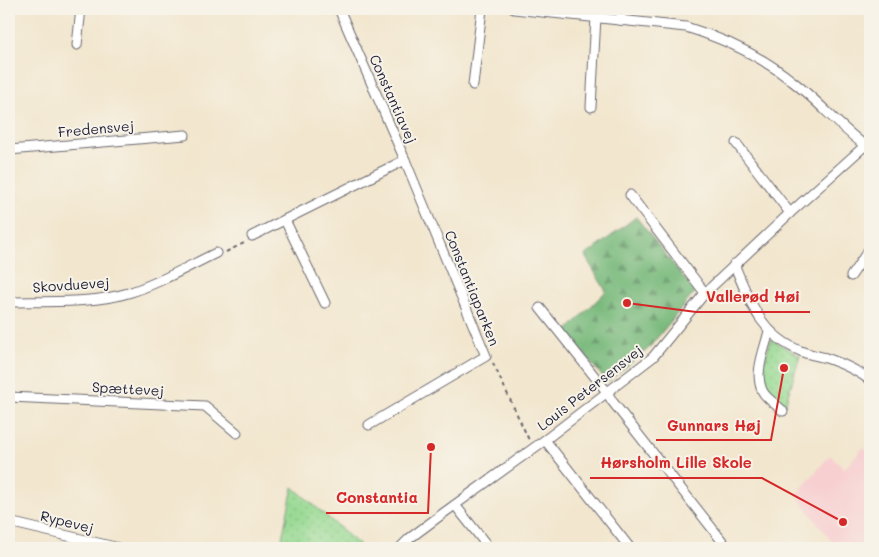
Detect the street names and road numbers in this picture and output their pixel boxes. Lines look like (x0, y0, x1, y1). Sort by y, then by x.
street label: Constantiavej (365, 51, 422, 146)
street label: Fredensvej (57, 116, 135, 141)
street label: Constantiaparken (441, 227, 504, 348)
street label: Skovduevej (32, 272, 110, 297)
street label: Louis Petersensvej (533, 340, 646, 435)
street label: Spættevej (91, 377, 165, 400)
street label: Rypevej (38, 506, 96, 537)

